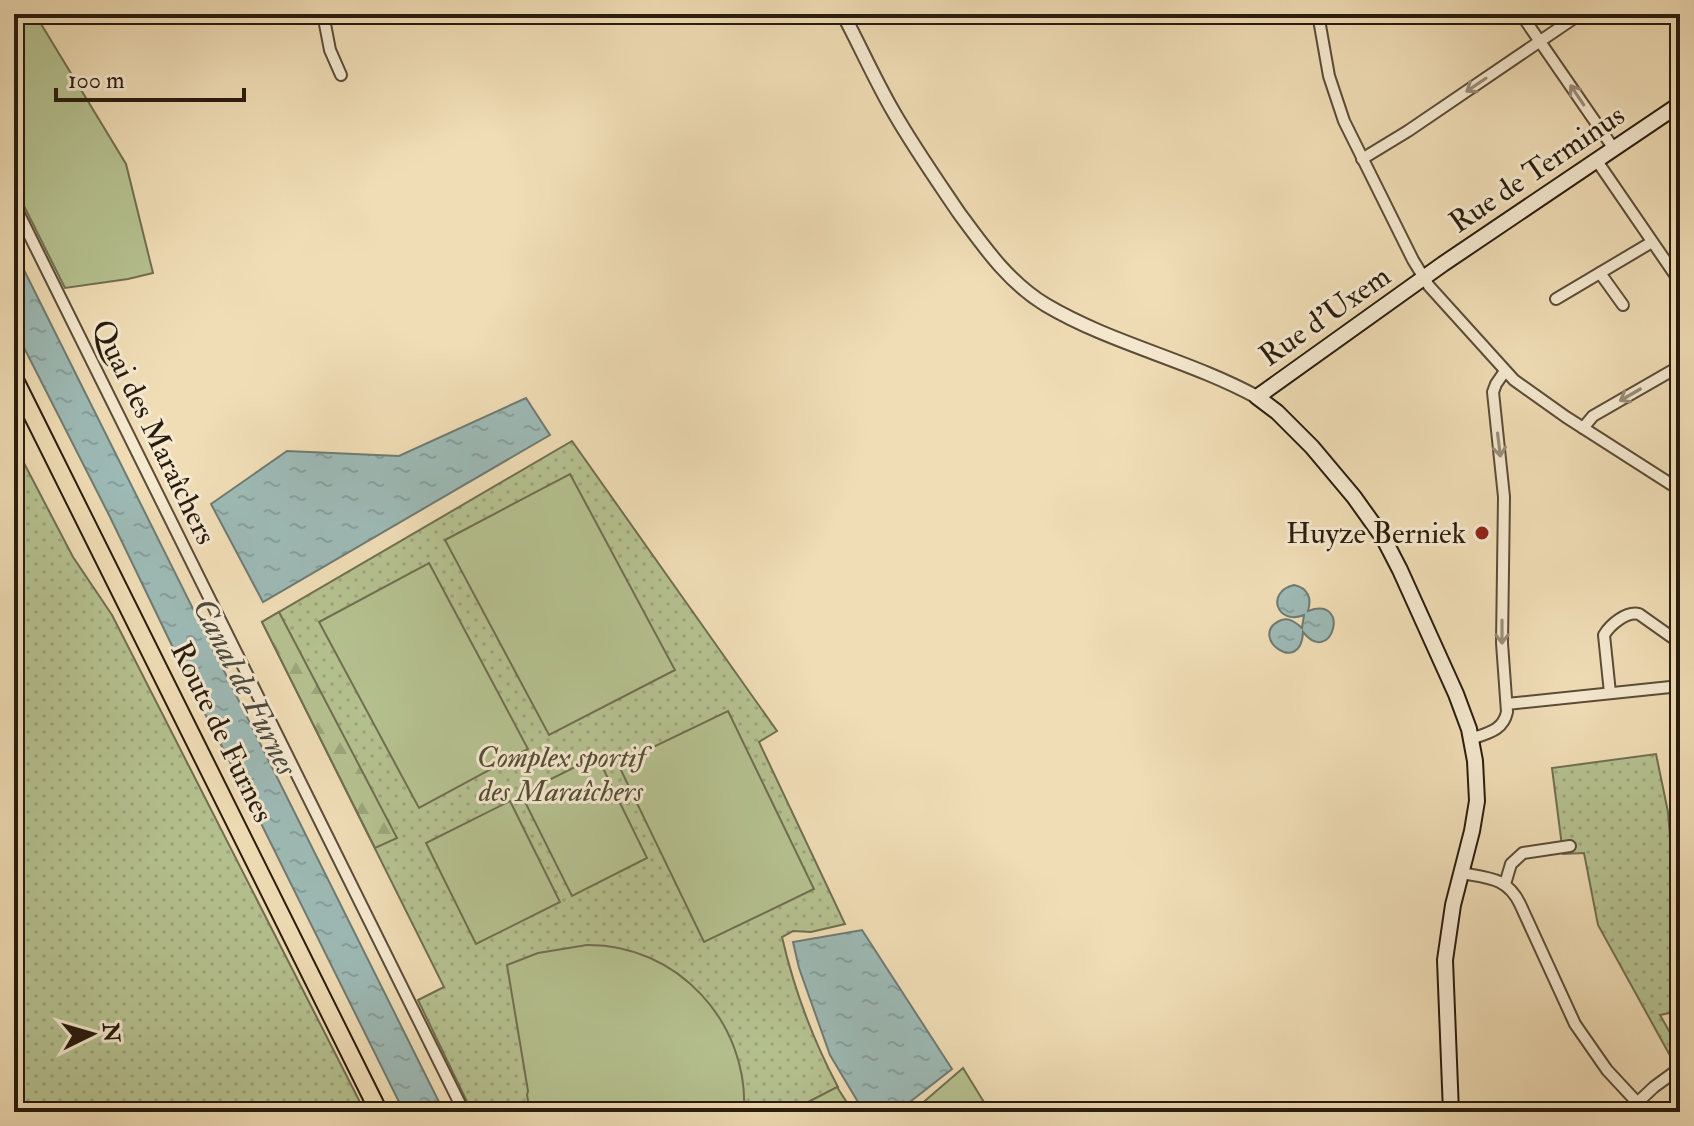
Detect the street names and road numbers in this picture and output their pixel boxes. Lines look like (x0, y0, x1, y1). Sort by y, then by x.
street label: Rue de Terminus (1442, 97, 1632, 241)
street label: Rue d'Uxem (1252, 257, 1398, 375)
street label: Quai des Maraîchers (84, 313, 224, 551)
street label: Route de Furnes (162, 636, 282, 828)

